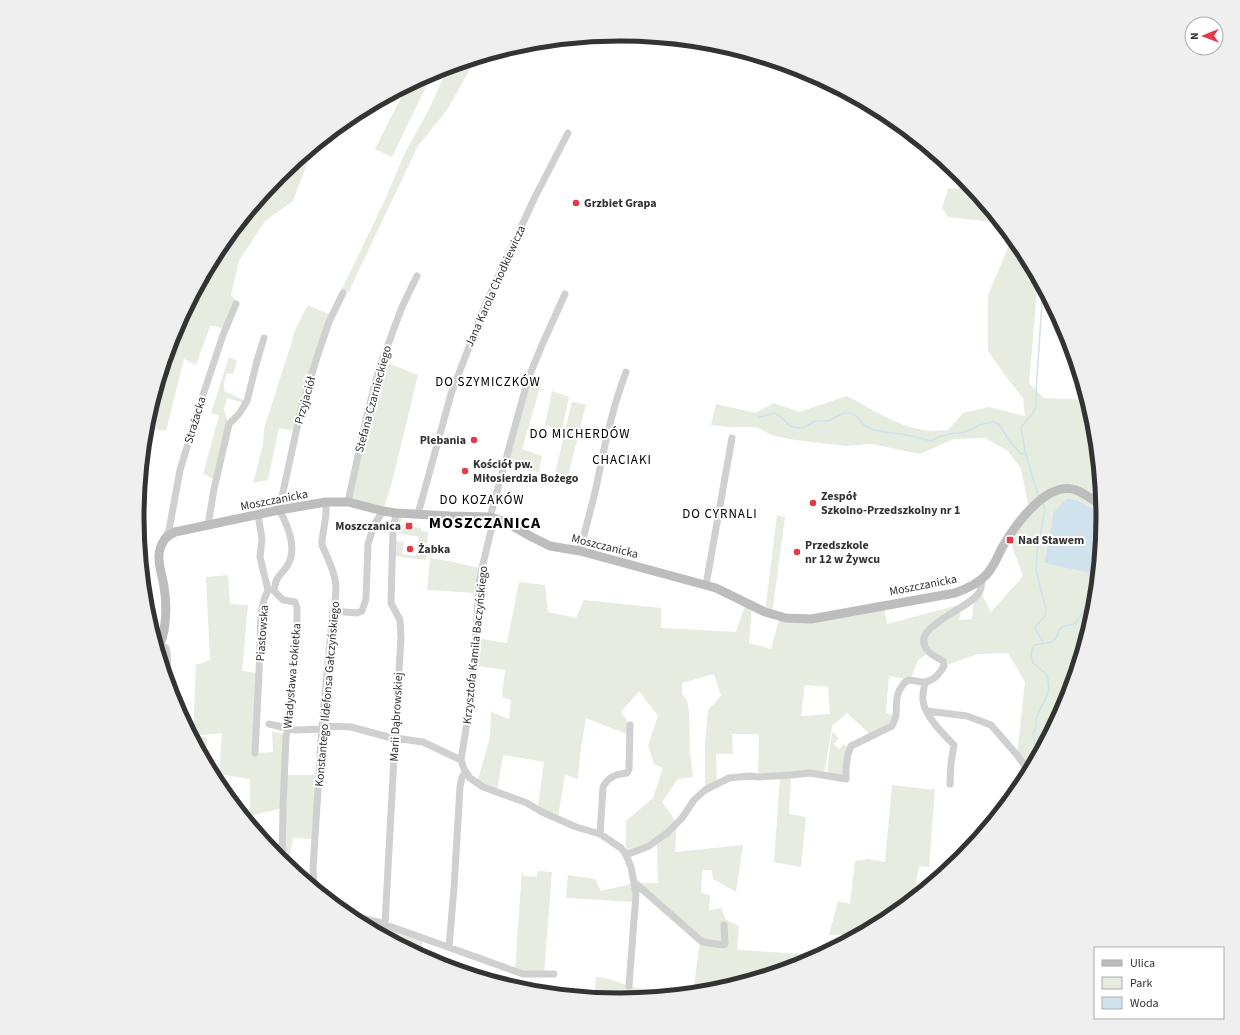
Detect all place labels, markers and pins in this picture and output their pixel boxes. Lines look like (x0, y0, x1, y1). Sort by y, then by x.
place label: Grzbiet Grapa (584, 195, 657, 212)
marker: Grzbiet Grapa (571, 198, 581, 208)
place label: Plebania (420, 432, 466, 449)
marker: Plebania (469, 435, 479, 445)
place label: Kościół pw. Miłosierdzia Bożego (473, 456, 579, 487)
marker: Kościół pw. Miłosierdzia Bożego (460, 466, 470, 476)
place label: Zespół Szkolno-Przedszkolny nr 1 (821, 488, 960, 519)
marker: Zespół Szkolno-Przedszkolny nr 1 (808, 498, 818, 508)
place label: Moszczanica (335, 518, 401, 535)
marker: Moszczanica (404, 521, 414, 531)
place label: Nad Stawem (1018, 532, 1084, 549)
marker: Nad Stawem (1005, 535, 1015, 545)
place label: Przedszkole nr 12 w Żywcu (805, 537, 880, 568)
place label: Żabka (418, 541, 450, 558)
marker: Żabka (405, 544, 415, 554)
marker: Przedszkole nr 12 w Żywcu (792, 547, 802, 557)

